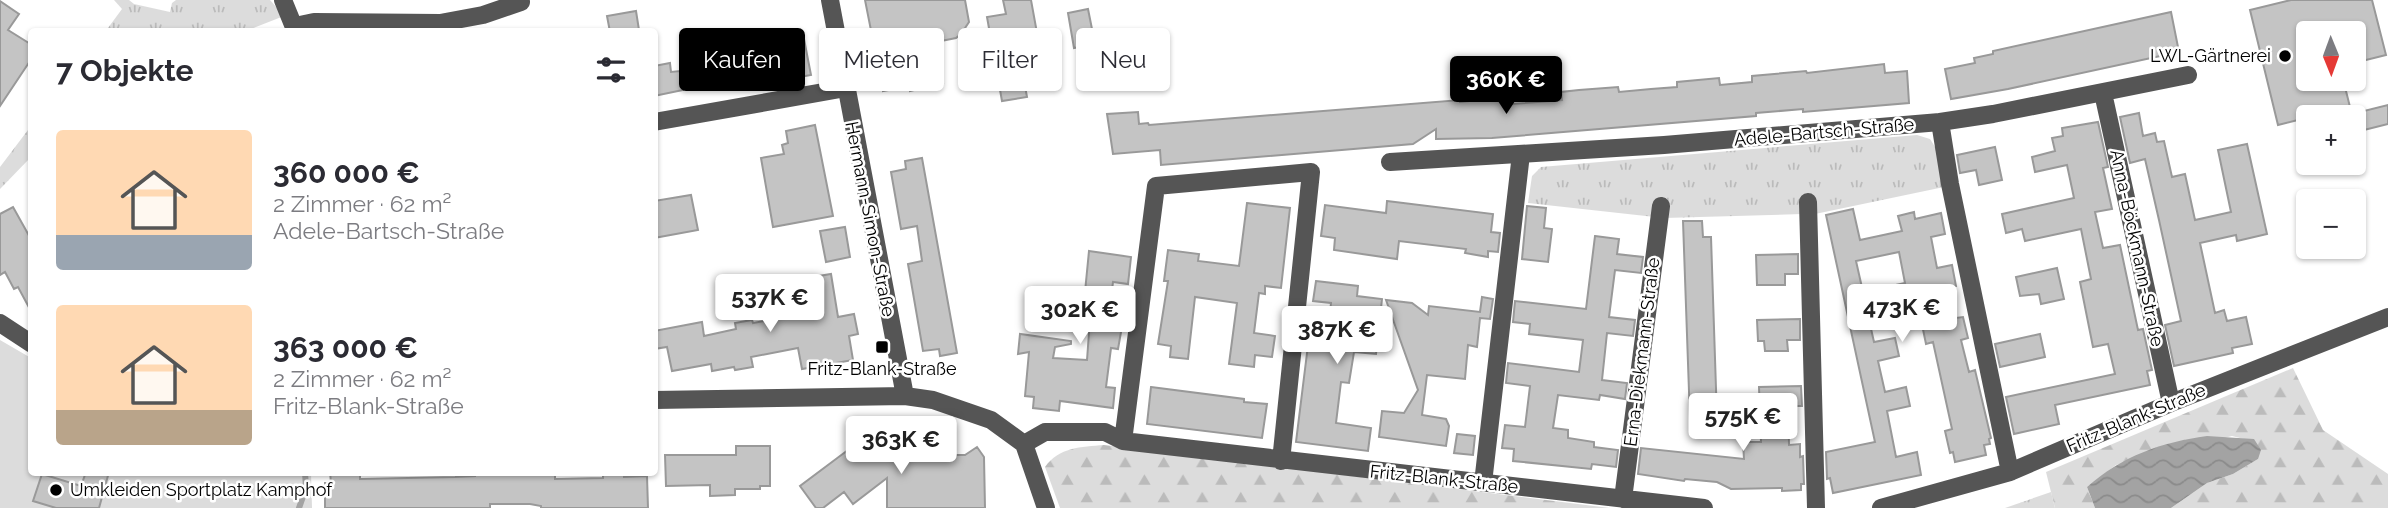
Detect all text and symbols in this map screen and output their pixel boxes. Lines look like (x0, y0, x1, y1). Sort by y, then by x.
north arrow (2296, 21, 2366, 91)
map controls (2296, 21, 2366, 259)
chip: Kaufen (679, 28, 805, 91)
chip: Mieten (819, 28, 944, 91)
chip: Filter (958, 28, 1062, 91)
chip: Neu (1076, 28, 1170, 91)
place label: LWL-Gärtnerei (2150, 45, 2271, 66)
marker: LWL-Gärtnerei (2277, 48, 2293, 64)
icon: filters (592, 51, 630, 89)
text: 7 Objekte (56, 53, 194, 88)
pin: 360K € (1449, 57, 1563, 116)
text: 360K € (1466, 65, 1546, 92)
button: + (2296, 105, 2366, 175)
street label: Adele-Bartsch-Straße (1733, 113, 1915, 150)
street label: Hermann-Simon-Straße (841, 119, 900, 319)
street label: Anna-Böckmann-Straße (2106, 147, 2169, 349)
text: 360 000 € (273, 155, 420, 190)
icon: home (112, 158, 196, 242)
button: − (2296, 189, 2366, 259)
text: 2 Zimmer · 62 m² (273, 190, 452, 217)
text: Adele-Bartsch-Straße (273, 217, 504, 244)
street label: Erna-Diekmann-Straße (1619, 256, 1664, 448)
pin: 537K € (713, 274, 827, 334)
text: 537K € (731, 283, 809, 310)
pin: 473K € (1845, 284, 1959, 344)
pin: 302K € (1023, 286, 1137, 346)
text: 473K € (1863, 293, 1941, 320)
text: 302K € (1041, 295, 1119, 322)
pin: 387K € (1280, 306, 1394, 366)
text: 387K € (1298, 315, 1376, 342)
text: 363 000 € (273, 330, 418, 365)
icon: home (112, 333, 196, 417)
marker: Fritz-Blank-Straße (874, 339, 890, 355)
place label: Fritz-Blank-Straße (807, 358, 957, 379)
text: 2 Zimmer · 62 m² (273, 365, 452, 392)
street label: Fritz-Blank-Straße (2063, 379, 2209, 456)
text: Fritz-Blank-Straße (273, 392, 464, 419)
pin: 575K € (1686, 393, 1800, 453)
text: 575K € (1704, 402, 1782, 429)
pin: 363K € (844, 416, 958, 476)
text: 363K € (862, 425, 940, 452)
street label: Fritz-Blank-Straße (1369, 460, 1520, 497)
place label: Umkleiden Sportplatz Kamphof (70, 479, 333, 500)
marker: Umkleiden Sportplatz Kamphof (48, 482, 64, 498)

